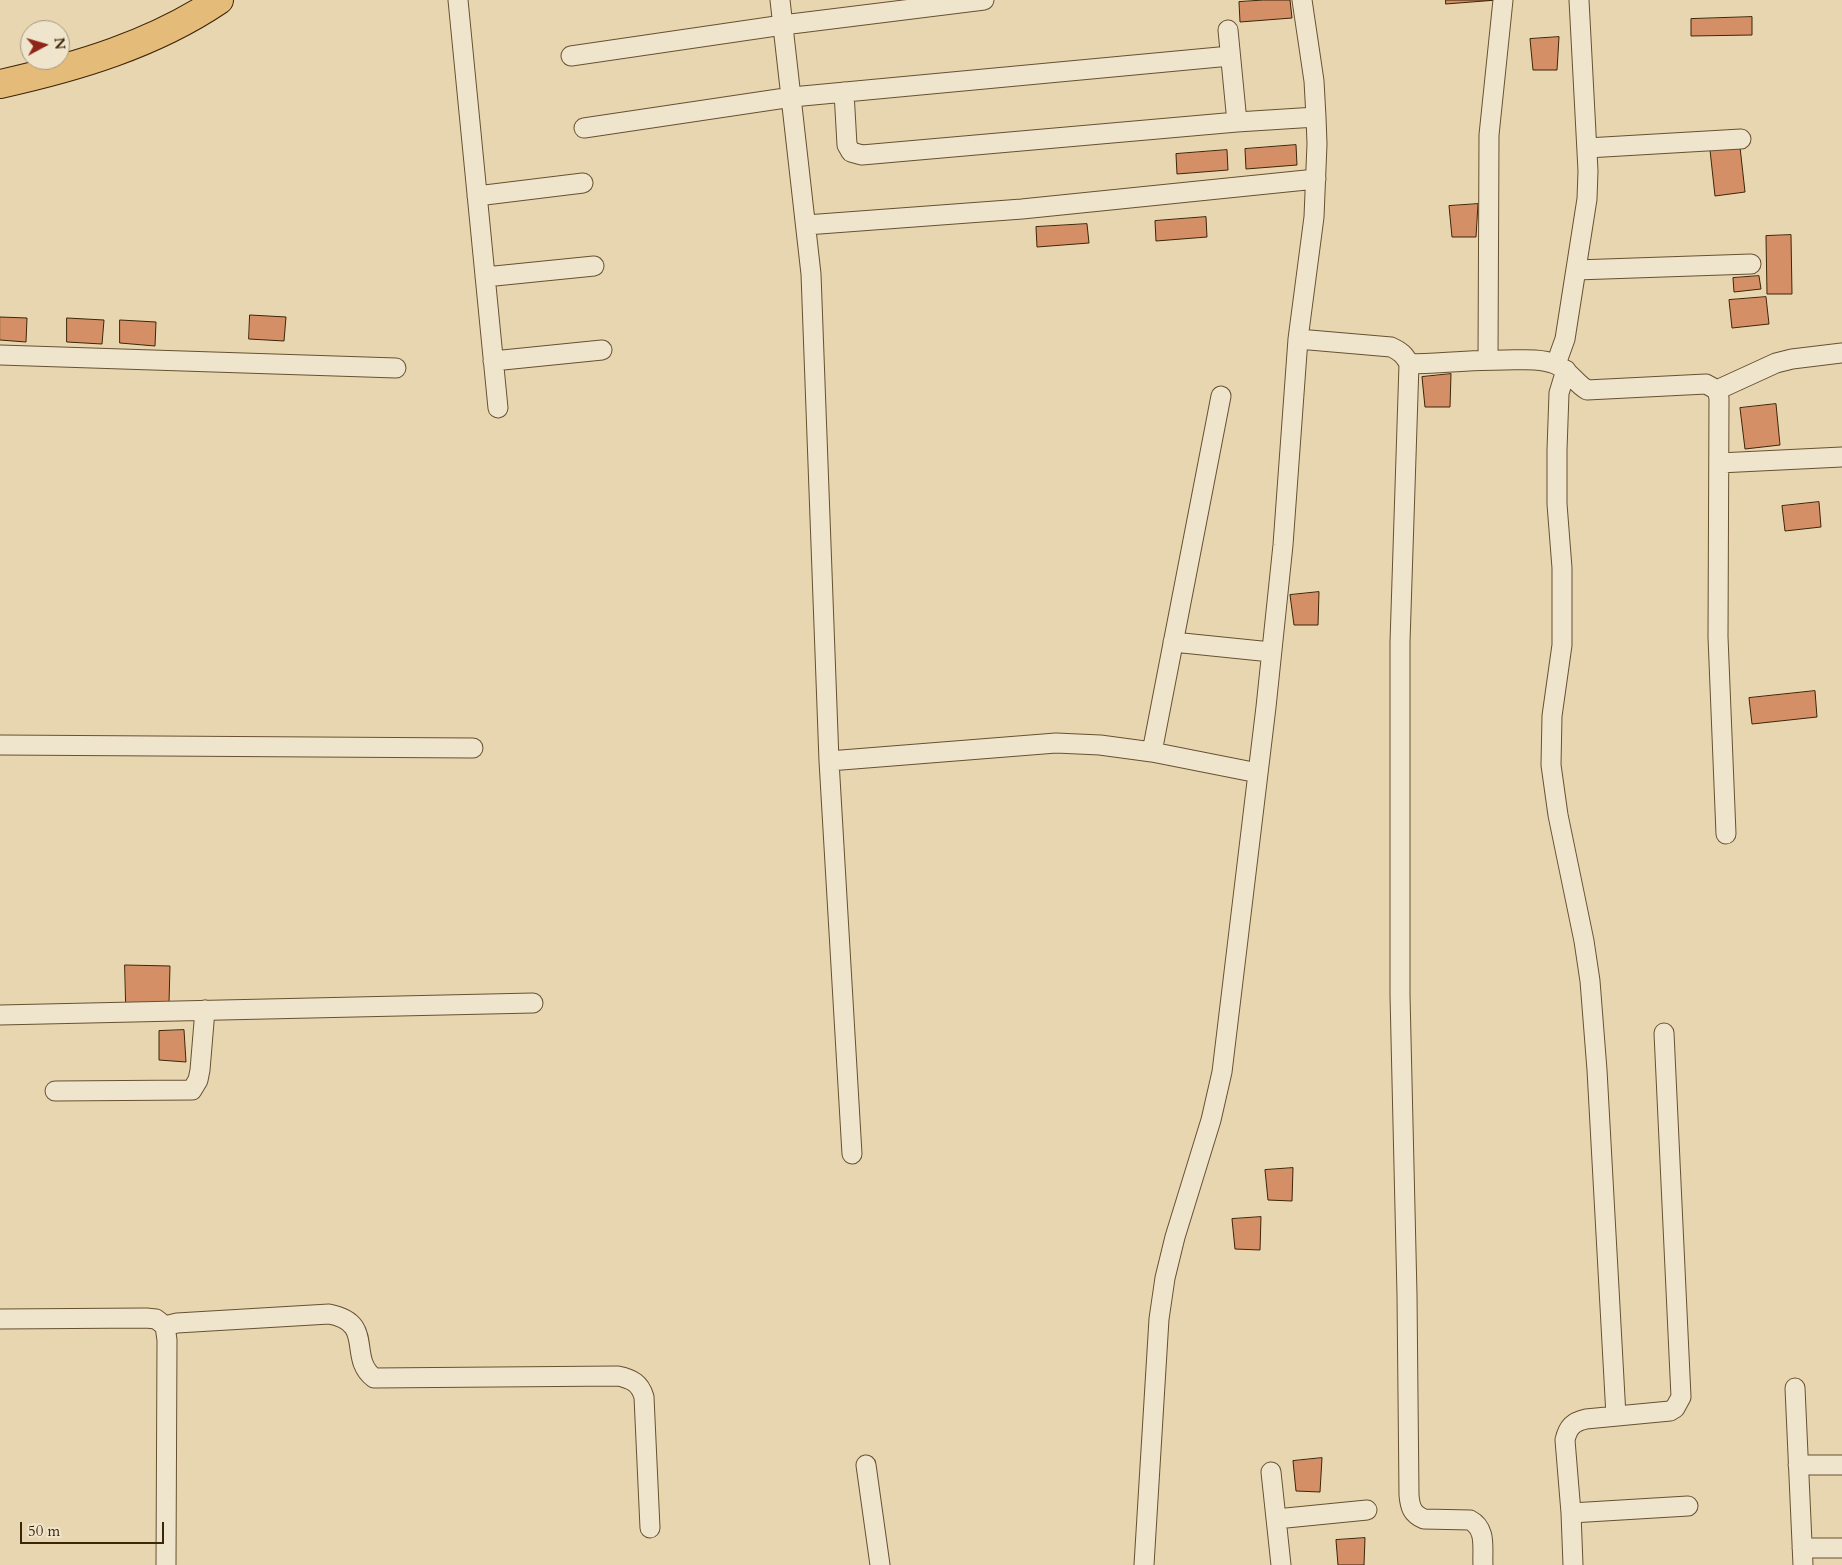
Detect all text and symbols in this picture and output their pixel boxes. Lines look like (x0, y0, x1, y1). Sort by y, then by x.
north arrow (20, 20, 70, 70)
text: N (49, 36, 70, 51)
scale bar (22, 1512, 166, 1544)
text: 50 m (28, 1521, 60, 1541)

